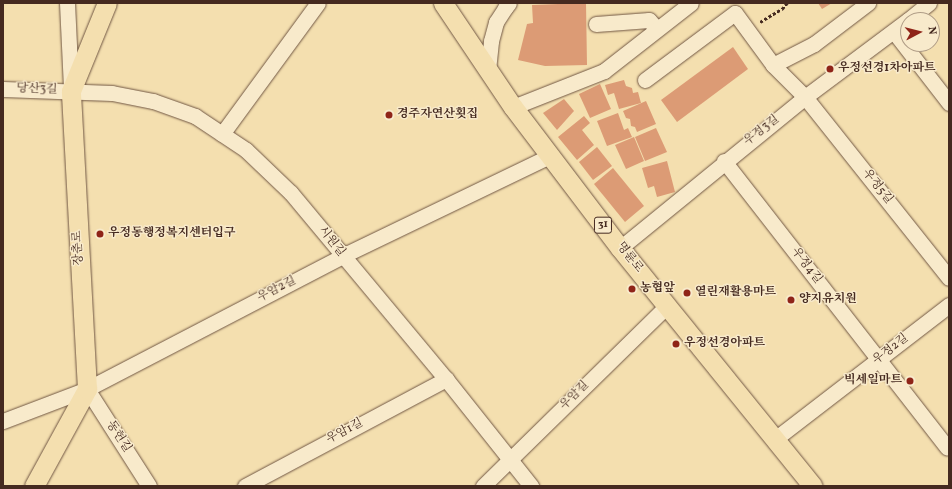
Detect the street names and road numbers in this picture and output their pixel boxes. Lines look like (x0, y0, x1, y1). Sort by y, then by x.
street label: 당산3길 (16, 82, 58, 98)
street label: 우정3길 (741, 113, 783, 149)
street label: 우정5길 (859, 167, 895, 207)
road number: 31 (593, 216, 613, 234)
street label: 시원길 (314, 224, 348, 260)
street label: 장춘로 (71, 230, 87, 266)
street label: 명륜로 (613, 240, 645, 276)
street label: 우정4길 (787, 245, 825, 287)
street label: 우암2길 (255, 274, 299, 306)
street label: 우정2길 (870, 332, 912, 368)
street label: 우암길 (558, 379, 592, 413)
street label: 우암1길 (324, 416, 366, 448)
street label: 동헌길 (102, 418, 134, 456)

